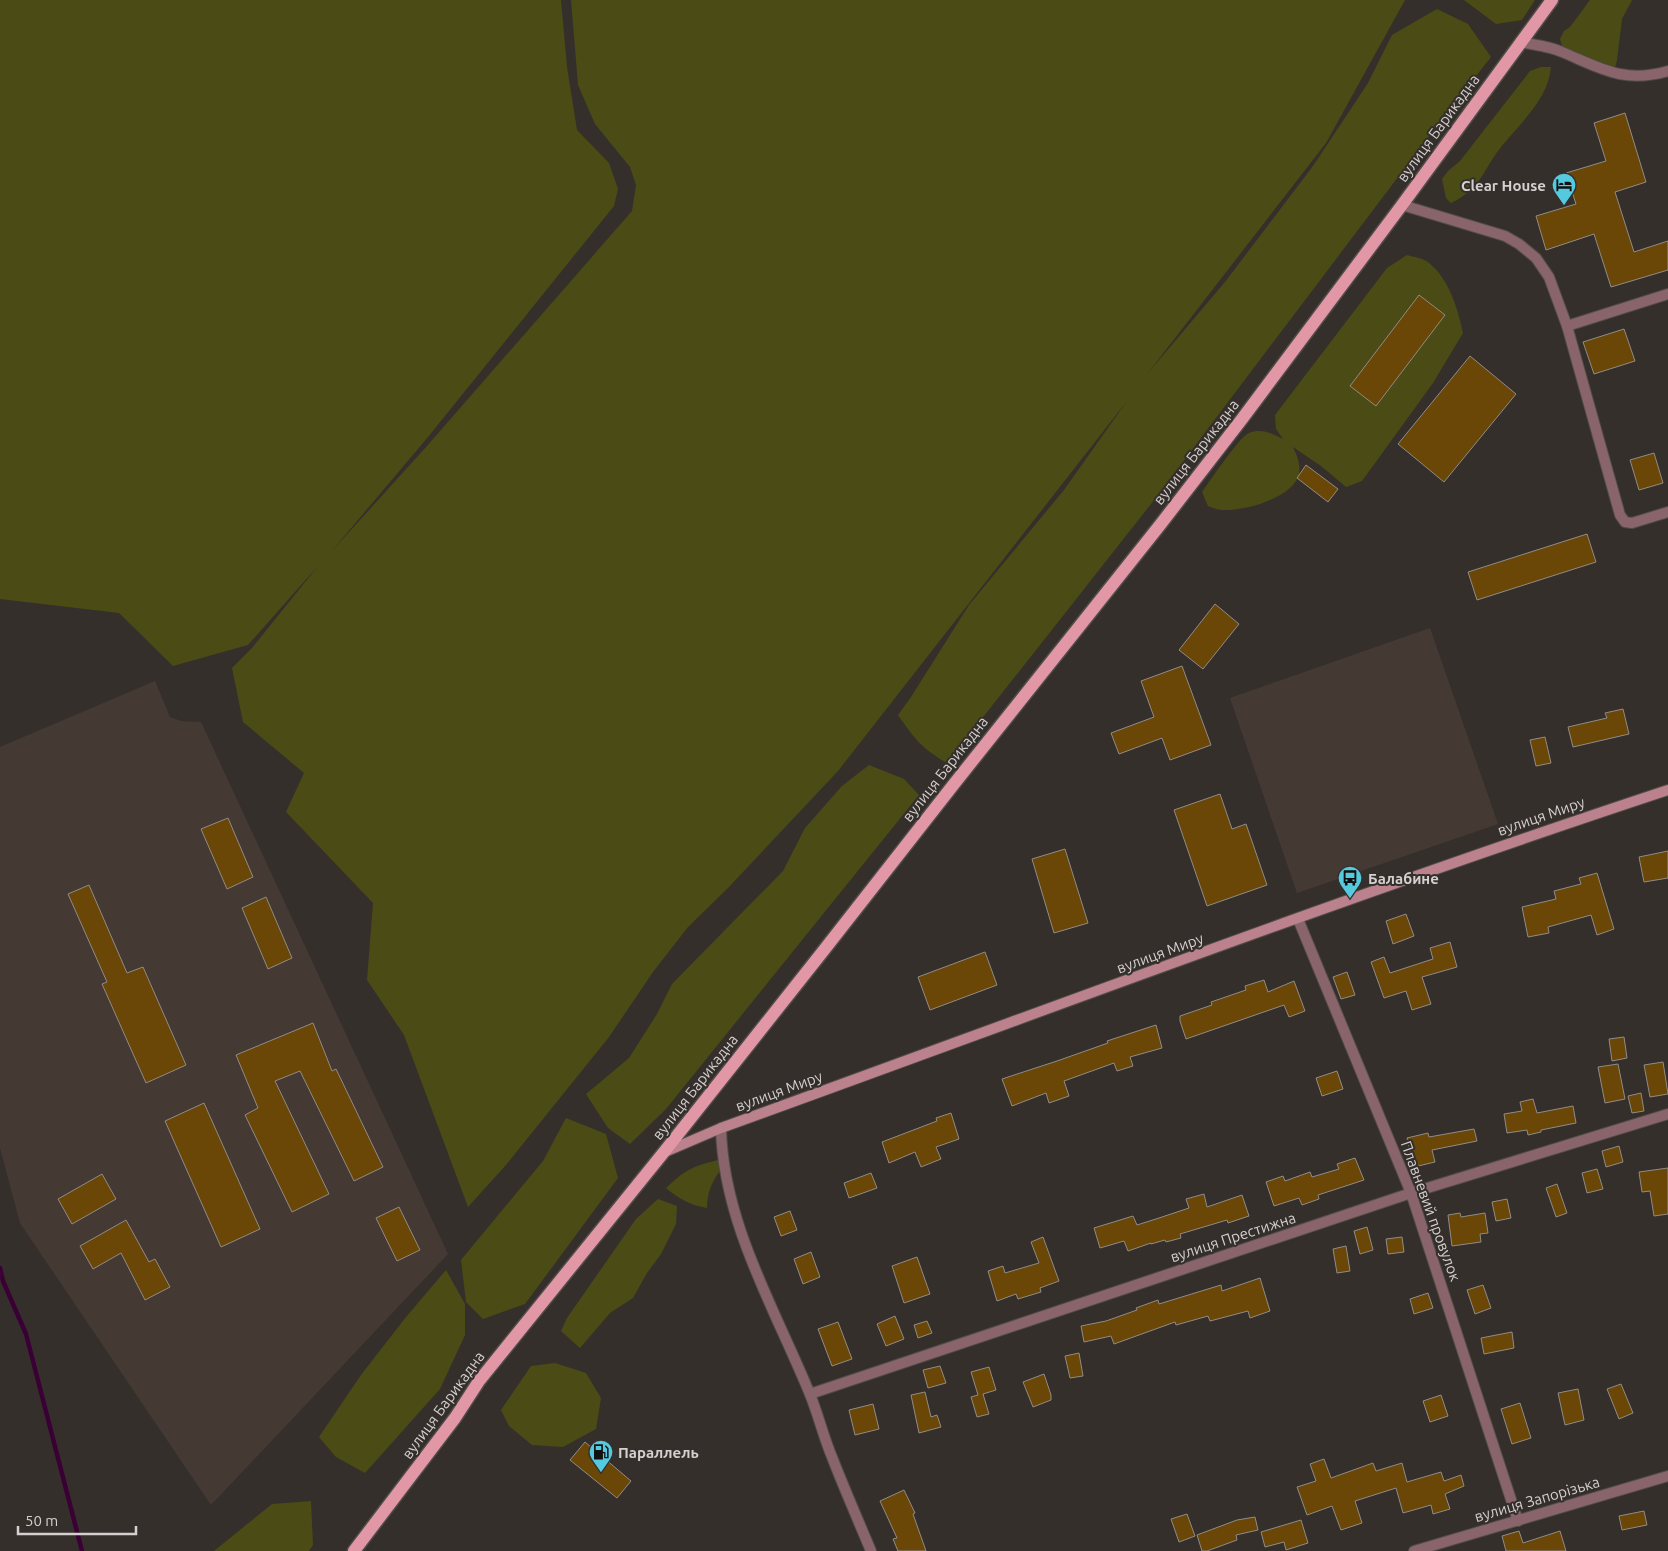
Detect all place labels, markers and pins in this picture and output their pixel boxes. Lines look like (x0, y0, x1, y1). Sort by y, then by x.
hotel icon: Clear House (1551, 172, 1577, 206)
place label: Clear House (1461, 177, 1546, 194)
bus stop icon: Балабине (1337, 865, 1363, 899)
place label: Балабине (1368, 870, 1439, 887)
fuel station icon: Параллель (588, 1439, 614, 1473)
place label: Параллель (618, 1444, 699, 1461)

